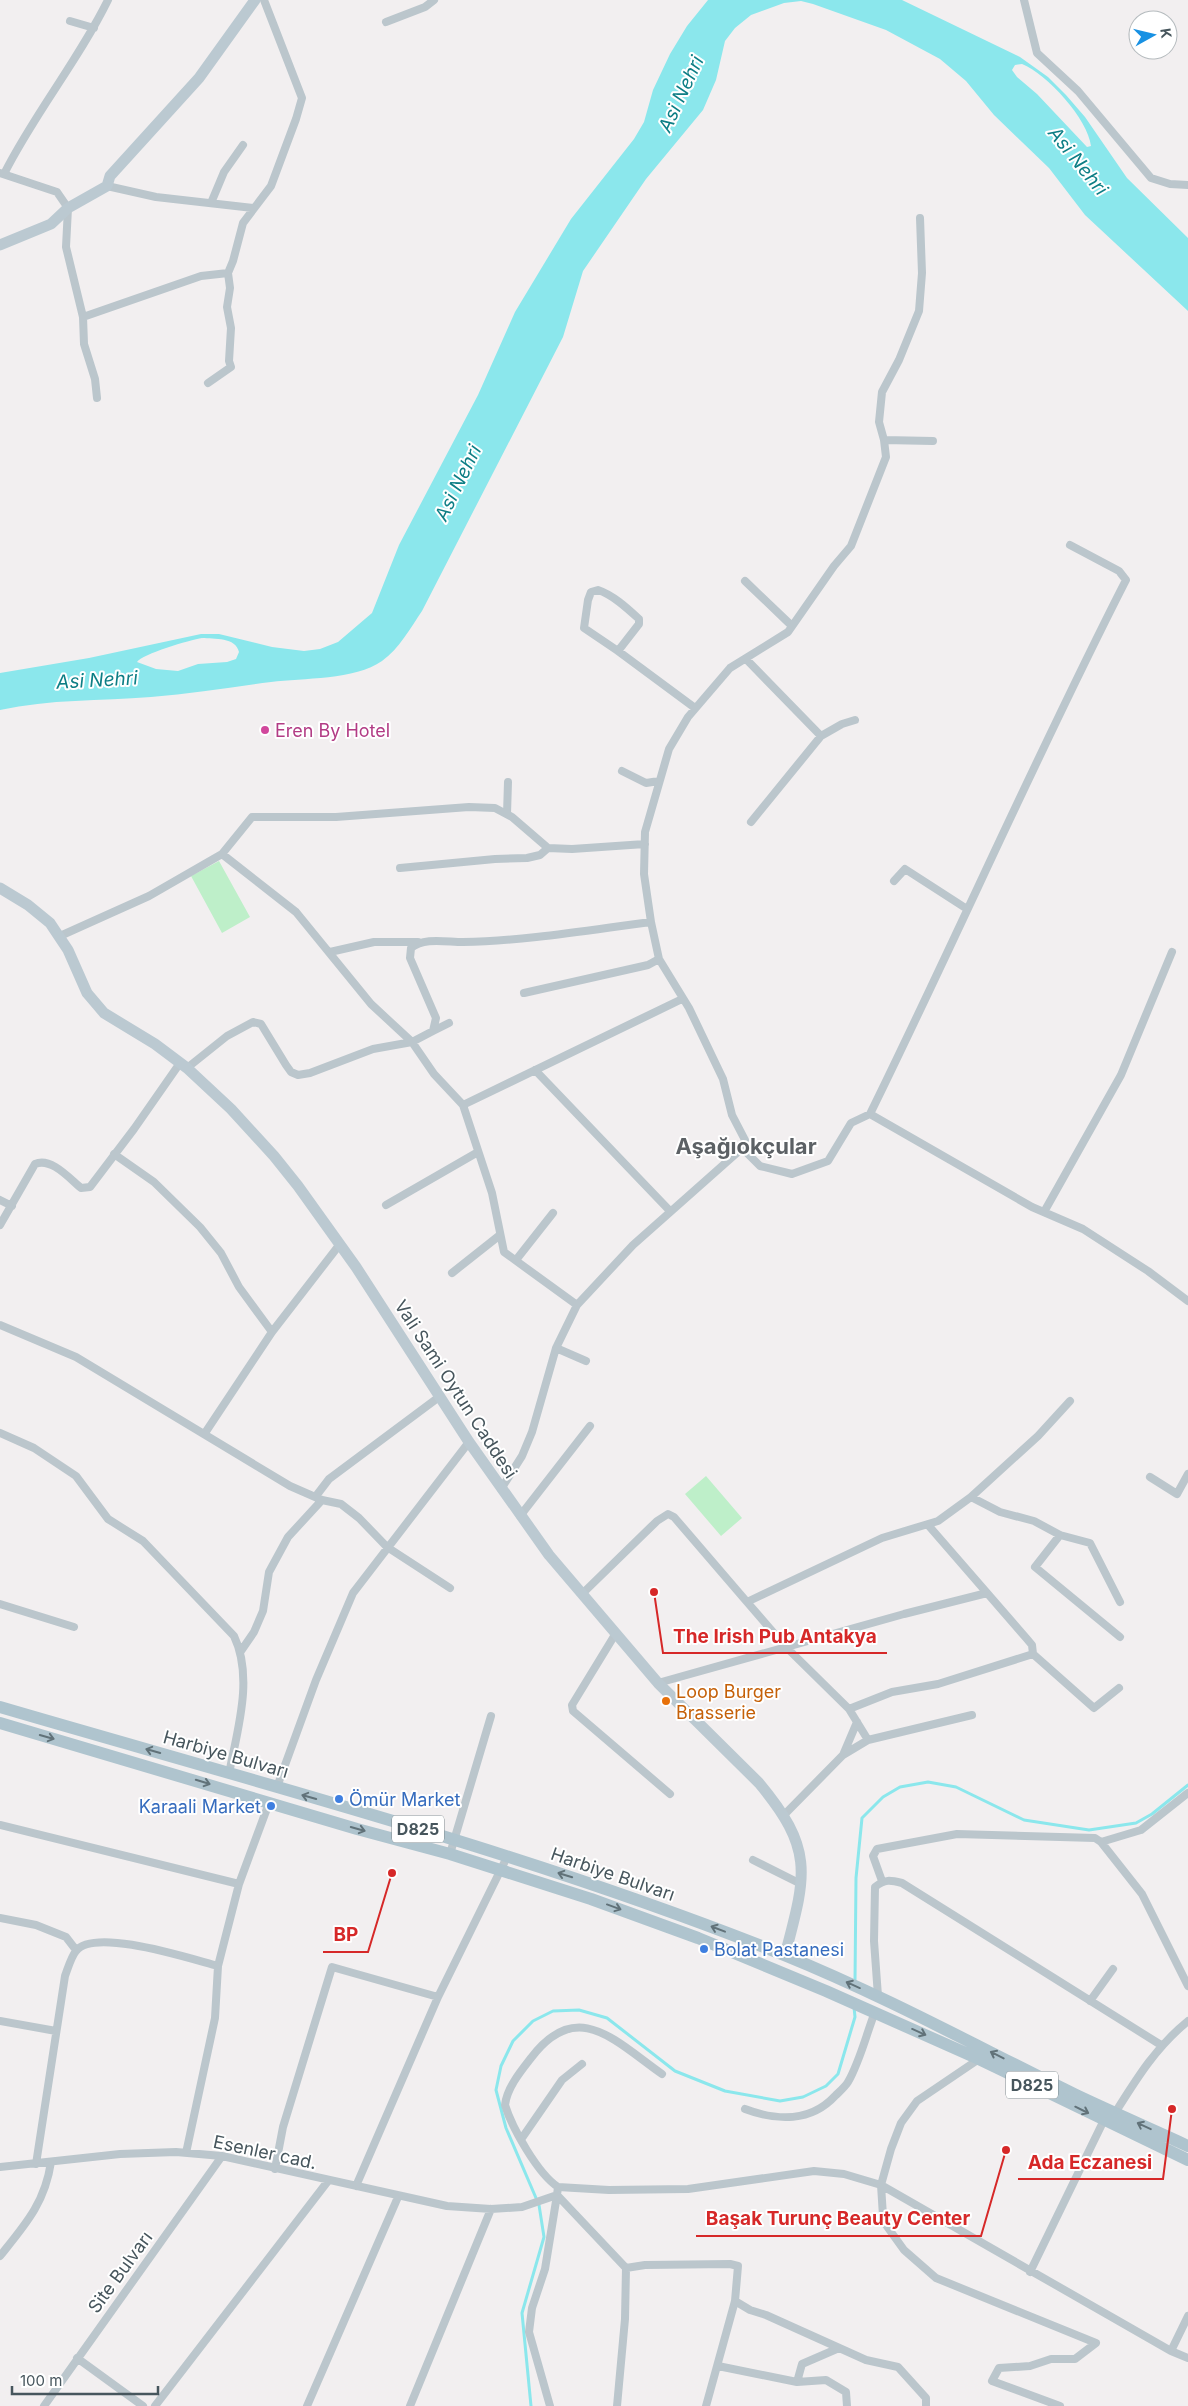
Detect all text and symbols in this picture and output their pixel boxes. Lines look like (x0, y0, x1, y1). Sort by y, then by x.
north arrow (1128, 10, 1178, 60)
text: K (1157, 27, 1175, 39)
water label: Asi Nehri (653, 52, 709, 137)
water label: Asi Nehri (1043, 121, 1113, 200)
water label: Asi Nehri (429, 441, 486, 526)
water label: Asi Nehri (55, 666, 139, 694)
place label: Eren By Hotel (275, 720, 390, 741)
marker: Eren By Hotel (259, 724, 271, 736)
district label: Aşağıokçular (675, 1133, 817, 1159)
street label: Vali Sami Oytun Caddesi (390, 1296, 522, 1482)
callout: The Irish Pub Antakya (663, 1619, 887, 1653)
text: The Irish Pub Antakya (673, 1625, 877, 1648)
place label: Loop Burger Brasserie (676, 1681, 781, 1723)
marker: Loop Burger Brasserie (660, 1695, 672, 1707)
street label: Harbiye Bulvarı (161, 1726, 291, 1782)
one-way arrow (38, 1732, 54, 1742)
one-way arrow (145, 1746, 161, 1756)
one-way arrow (195, 1778, 210, 1787)
place label: Ömür Market (349, 1788, 460, 1810)
one-way arrow (301, 1791, 317, 1801)
marker: Ömür Market (333, 1793, 345, 1805)
place label: Karaali Market (139, 1796, 261, 1817)
marker: Karaali Market (265, 1800, 277, 1812)
road number: D825 (392, 1816, 444, 1842)
one-way arrow (350, 1825, 366, 1834)
street label: Harbiye Bulvarı (548, 1843, 678, 1905)
one-way arrow (557, 1869, 573, 1879)
one-way arrow (606, 1903, 621, 1912)
callout: BP (323, 1918, 368, 1952)
text: BP (334, 1923, 358, 1946)
one-way arrow (711, 1924, 726, 1933)
place label: Bolat Pastanesi (714, 1939, 844, 1960)
marker: Bolat Pastanesi (698, 1943, 710, 1955)
one-way arrow (846, 1979, 861, 1989)
one-way arrow (911, 2028, 926, 2038)
one-way arrow (990, 2050, 1005, 2059)
road number: D825 (1006, 2072, 1058, 2098)
one-way arrow (1074, 2105, 1089, 2115)
one-way arrow (1137, 2120, 1152, 2130)
street label: Esenler cad. (212, 2131, 318, 2173)
callout: Ada Eczanesi (1018, 2145, 1163, 2179)
text: Ada Eczanesi (1028, 2151, 1152, 2174)
callout: Başak Turunç Beauty Center (696, 2202, 981, 2236)
text: Başak Turunç Beauty Center (706, 2207, 970, 2230)
street label: Site Bulvarı (83, 2227, 157, 2317)
scale bar (12, 2364, 159, 2396)
text: 100 m (20, 2371, 62, 2390)

